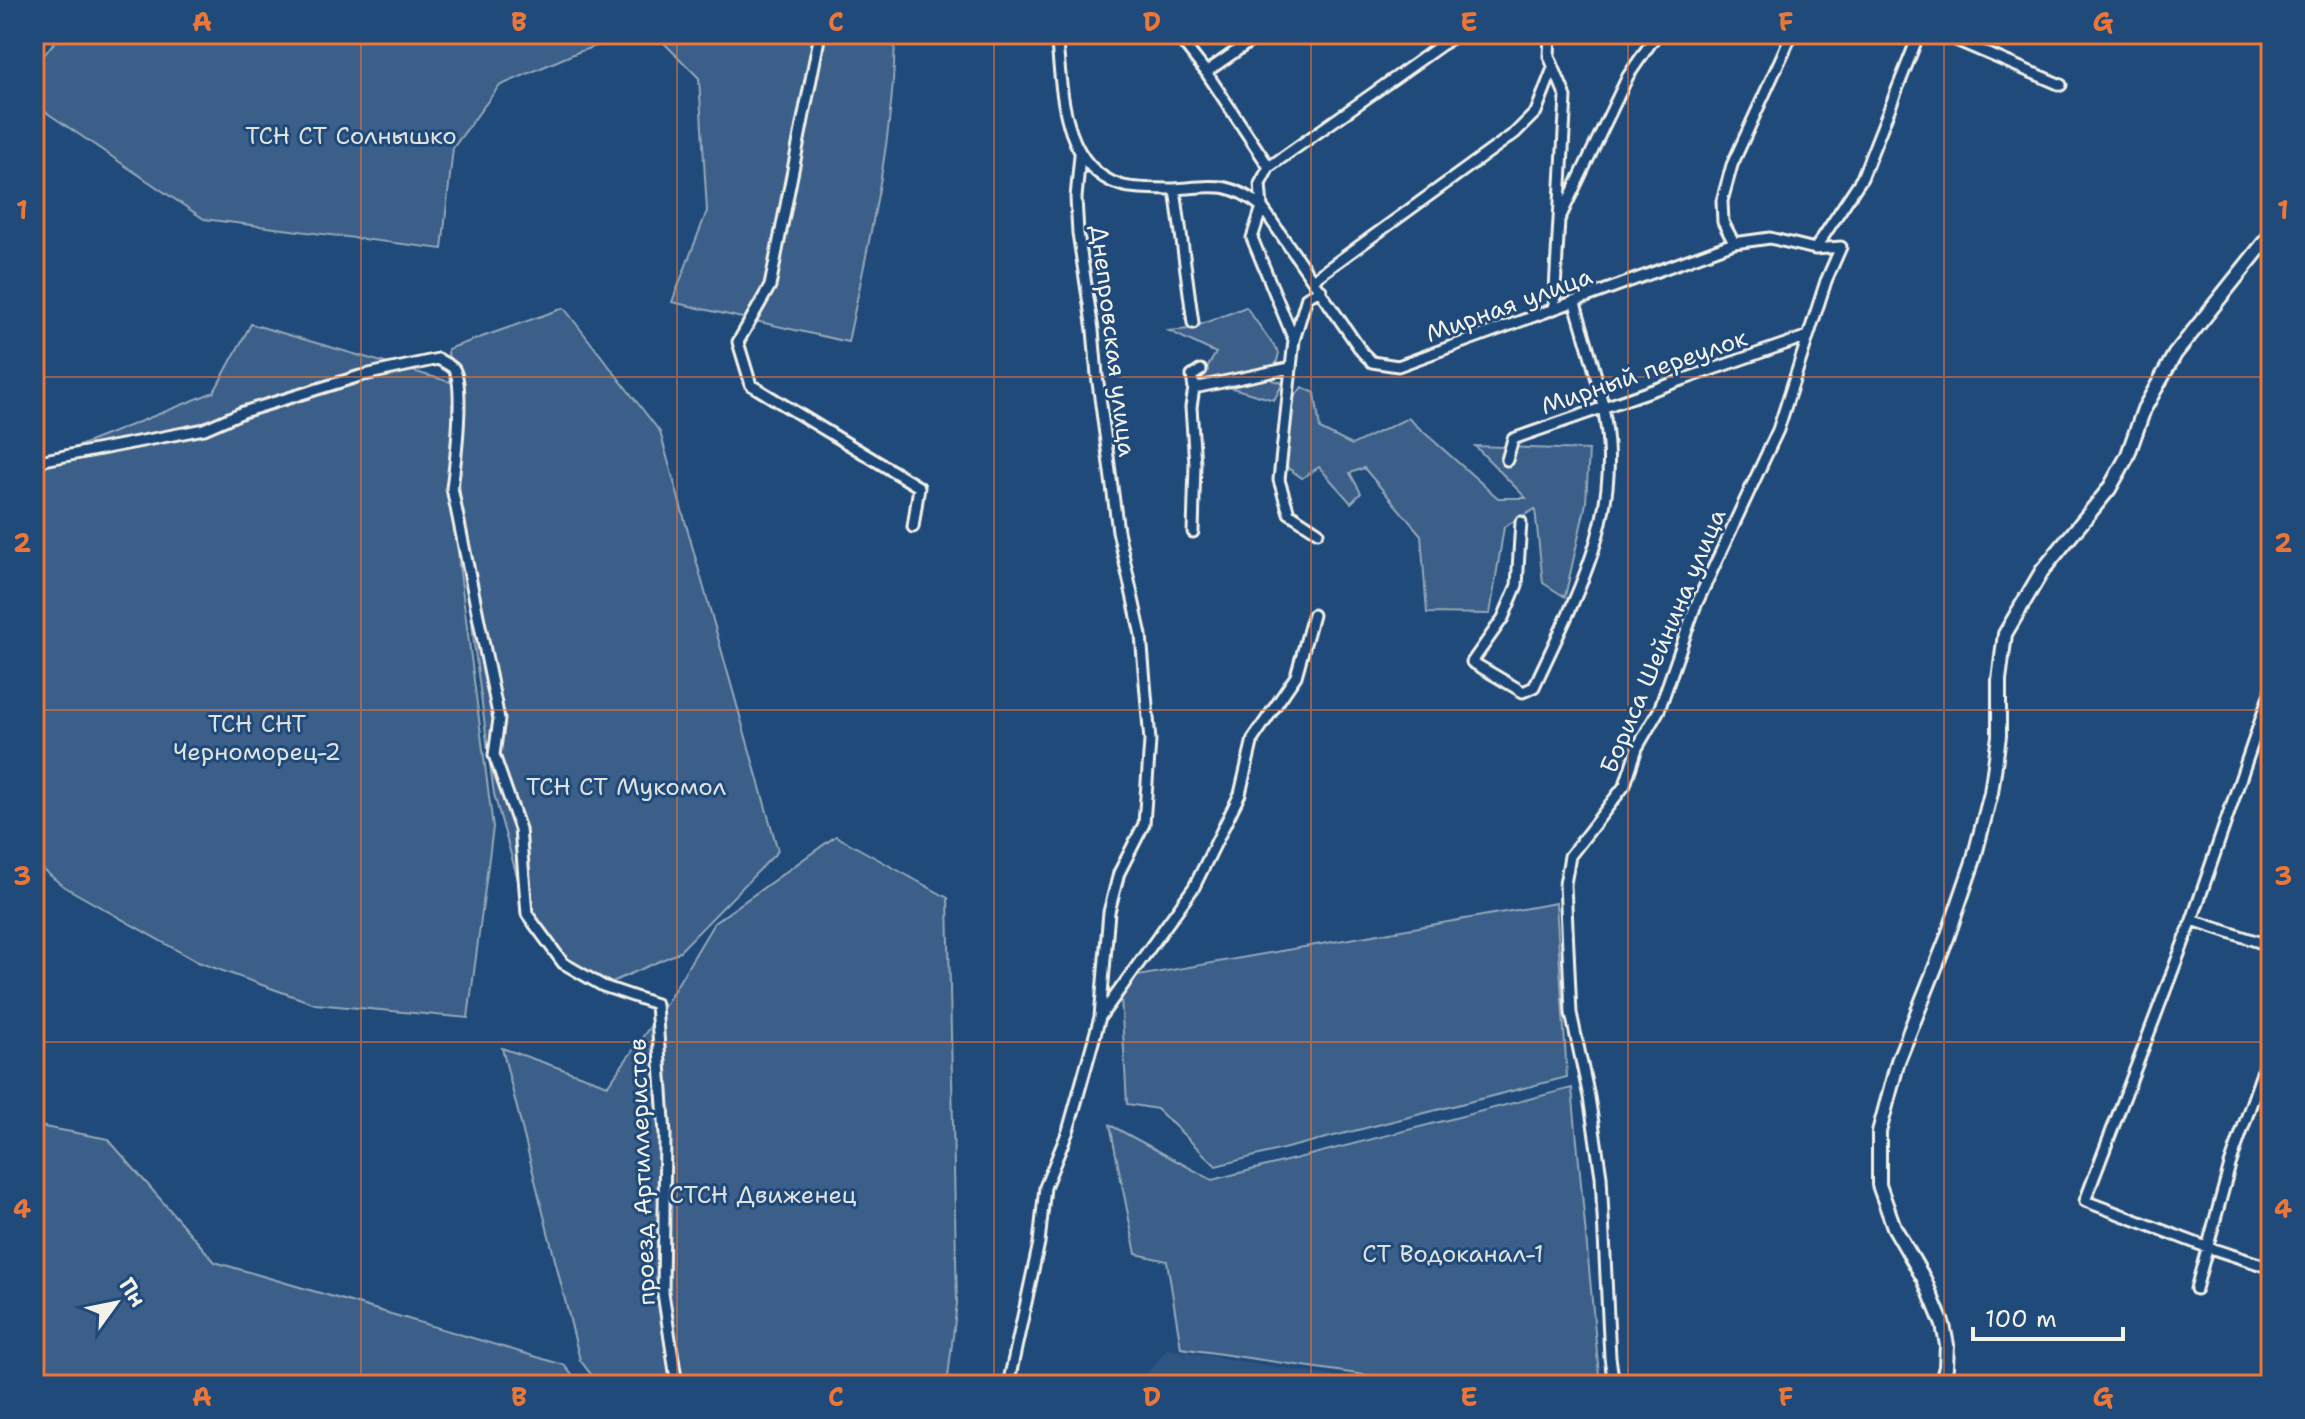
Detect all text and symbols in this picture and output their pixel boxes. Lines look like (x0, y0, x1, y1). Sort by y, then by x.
text: A (192, 4, 212, 39)
text: B (511, 4, 527, 39)
text: C (828, 4, 844, 39)
text: D (1143, 4, 1161, 39)
text: E (1460, 4, 1478, 39)
text: F (1778, 4, 1794, 39)
text: G (2093, 4, 2114, 39)
park label: ТСН СТ Солнышко (245, 120, 457, 152)
text: 1 (16, 192, 28, 227)
text: 1 (2277, 192, 2289, 227)
street label: Днепровская улица (1083, 223, 1143, 459)
street label: Мирная улица (1421, 260, 1597, 350)
street label: Мирный переулок (1537, 322, 1752, 422)
street label: Бориса Шейнина улица (1593, 504, 1733, 778)
text: 2 (13, 525, 31, 560)
text: 2 (2274, 525, 2292, 560)
park label: ТСН СНТ Черноморец-2 (173, 708, 341, 768)
park label: ТСН СТ Мукомол (526, 771, 726, 803)
text: 3 (13, 858, 31, 893)
text: 3 (2274, 858, 2292, 893)
street label: проезд Артиллеристов (621, 1038, 663, 1306)
park label: СТСН Движенец (669, 1179, 857, 1211)
text: 4 (13, 1191, 31, 1226)
text: 4 (2274, 1191, 2292, 1226)
park label: СТ Водоканал-1 (1362, 1238, 1544, 1270)
north arrow (76, 1263, 156, 1343)
text: Пн (112, 1272, 152, 1312)
scale bar (1973, 1291, 2123, 1341)
text: 100 m (1985, 1303, 2057, 1335)
text: A (192, 1379, 212, 1414)
text: B (511, 1379, 527, 1414)
text: C (828, 1379, 844, 1414)
text: D (1143, 1379, 1161, 1414)
text: E (1460, 1379, 1478, 1414)
text: F (1778, 1379, 1794, 1414)
text: G (2093, 1379, 2114, 1414)

